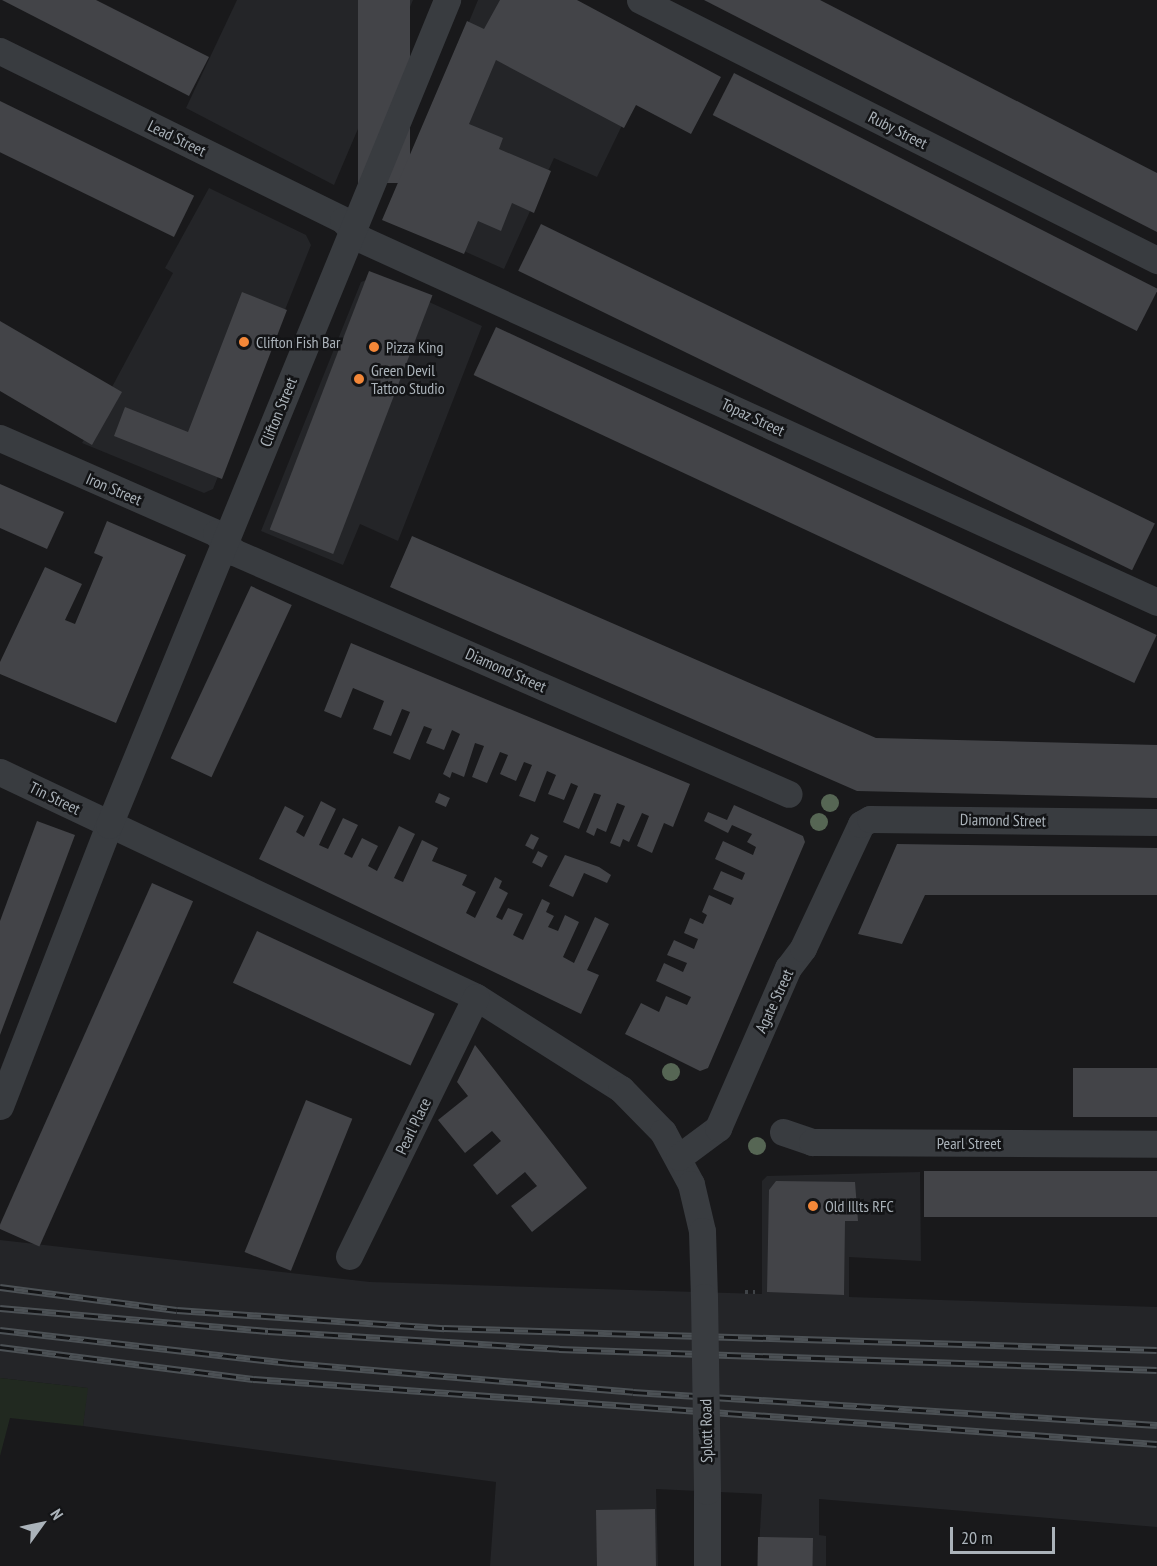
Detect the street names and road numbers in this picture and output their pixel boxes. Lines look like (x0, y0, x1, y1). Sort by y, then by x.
street label: Ruby Street (865, 107, 931, 153)
street label: Lead Street (145, 116, 209, 160)
street label: Clifton Street (255, 374, 301, 450)
street label: Topaz Street (718, 394, 788, 440)
street label: Iron Street (83, 469, 145, 509)
street label: Diamond Street (463, 644, 549, 696)
street label: Tin Street (26, 778, 84, 818)
street label: Diamond Street (960, 810, 1046, 830)
street label: Agate Street (751, 966, 797, 1036)
street label: Pearl Place (391, 1095, 435, 1157)
street label: Pearl Street (937, 1133, 1001, 1153)
street label: Splott Road (696, 1399, 716, 1463)

